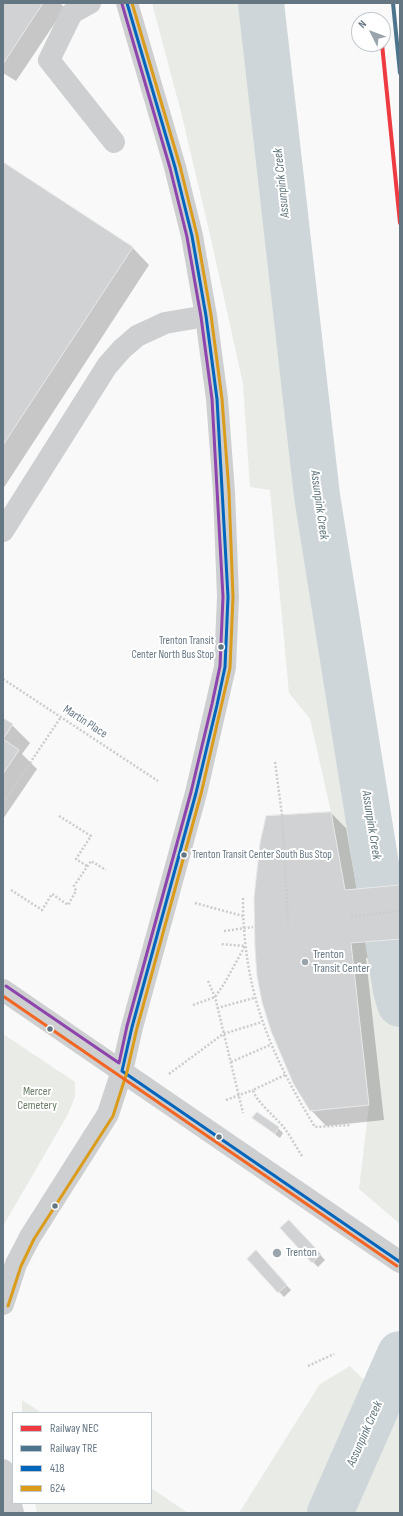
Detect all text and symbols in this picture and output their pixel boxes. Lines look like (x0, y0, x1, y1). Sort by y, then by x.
north arrow (351, 12, 391, 52)
text: N (356, 18, 369, 31)
water label: Assunpink Creek (271, 147, 293, 219)
water label: Assunpink Creek (306, 469, 332, 541)
place label: Trenton Transit Center North Bus Stop (131, 634, 214, 660)
marker: Trenton Transit Center North Bus Stop (216, 642, 226, 652)
street label: Martin Place (60, 702, 110, 742)
water label: Assunpink Creek (358, 789, 384, 861)
place label: Trenton Transit Center South Bus Stop (192, 848, 332, 862)
marker: Trenton Transit Center South Bus Stop (179, 850, 189, 860)
place label: Trenton Transit Center (313, 948, 370, 976)
marker: Trenton Transit Center (300, 957, 310, 967)
unlabelled marker (45, 1024, 55, 1034)
park label: Mercer Cemetery (17, 1085, 57, 1113)
unlabelled marker (214, 1132, 224, 1142)
unlabelled marker (50, 1201, 60, 1211)
place label: Trenton (286, 1246, 317, 1260)
marker: Trenton (271, 1247, 283, 1259)
water label: Assunpink Creek (344, 1399, 386, 1469)
legend (12, 1412, 152, 1504)
text: Railway NEC (50, 1421, 99, 1436)
text: Railway TRE (50, 1441, 97, 1456)
text: 418 (50, 1461, 65, 1476)
text: 624 (50, 1481, 65, 1496)

